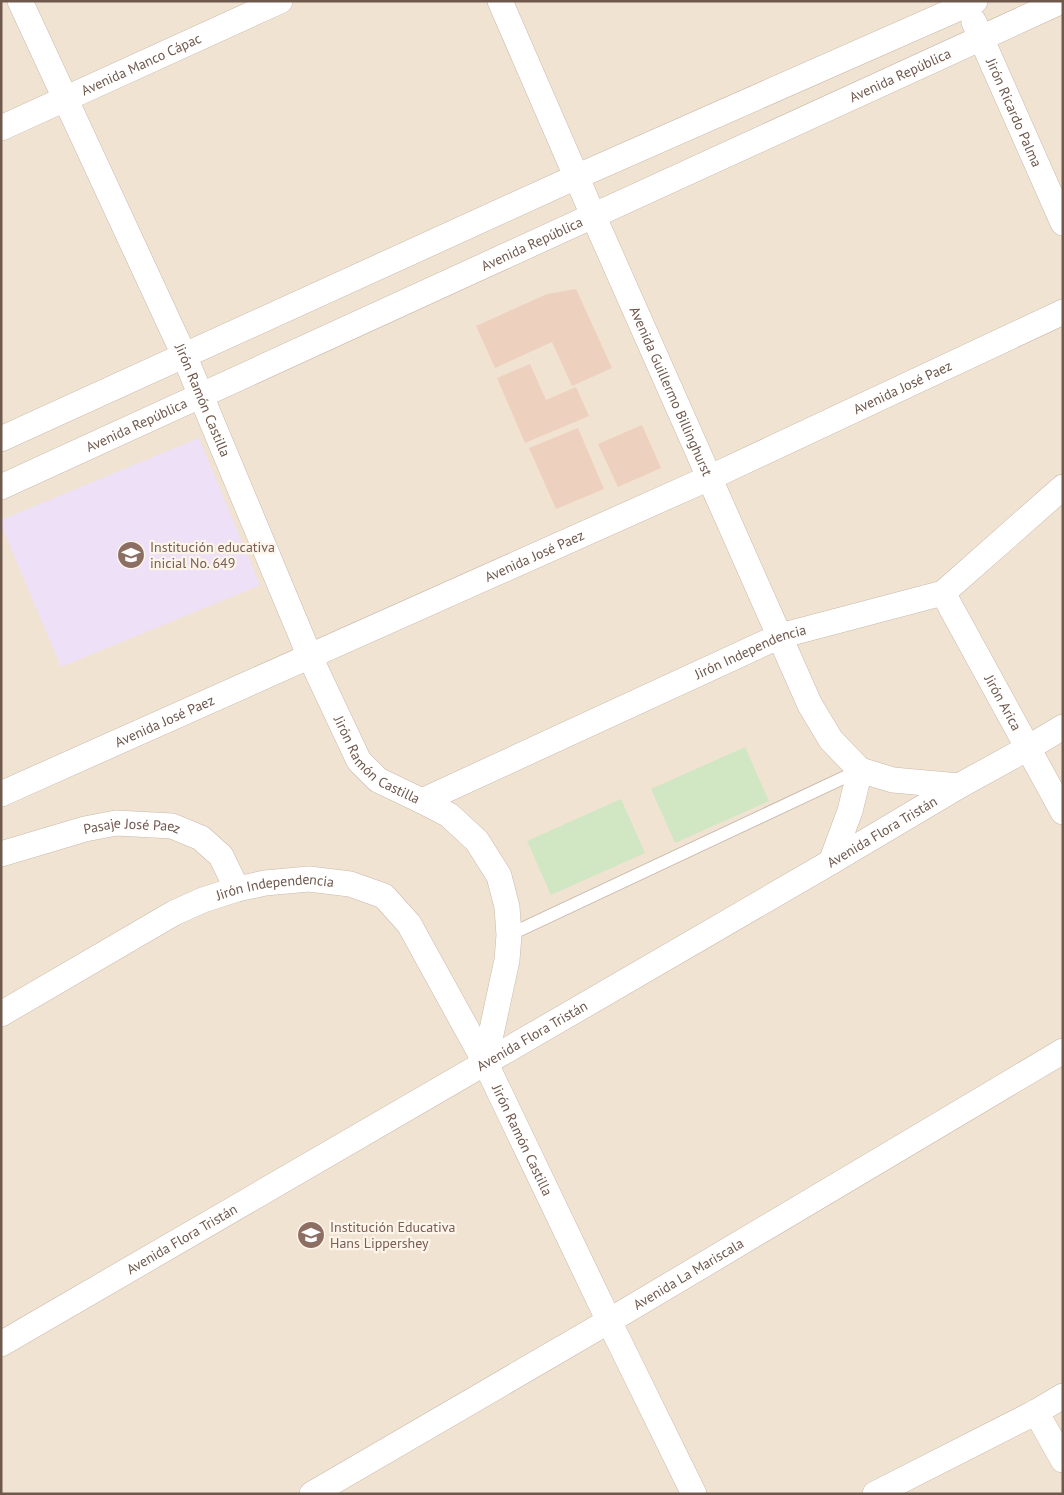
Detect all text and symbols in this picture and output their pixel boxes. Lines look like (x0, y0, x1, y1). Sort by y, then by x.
street label: Avenida Manco Cápac (78, 29, 204, 99)
street label: Avenida República (847, 44, 954, 106)
street label: Jirón Ricardo Palma (982, 54, 1046, 170)
street label: Avenida República (478, 213, 586, 275)
street label: Avenida Guillermo Billinghurst (626, 304, 716, 479)
street label: Jirón Ramón Castilla (170, 340, 234, 460)
street label: Avenida José Paez (850, 356, 955, 418)
street label: Avenida República (83, 394, 190, 456)
street label: Avenida José Paez (482, 526, 587, 586)
place label: Institución educativa inicial No. 649 (150, 538, 275, 572)
school or university icon: Institución educativa inicial No. 649 (116, 540, 146, 570)
street label: Jirón Independencia (691, 620, 808, 684)
street label: Jirón Arica (980, 671, 1026, 734)
street label: Avenida José Paez (112, 691, 217, 751)
street label: Jirón Ramón Castilla (330, 712, 423, 808)
street label: Avenida Flora Tristán (824, 792, 940, 871)
street label: Pasaje José Paez (82, 814, 183, 838)
street label: Jirón Independencia (213, 870, 335, 905)
street label: Avenida Flora Tristán (473, 996, 591, 1075)
street label: Jirón Ramón Castilla (488, 1081, 557, 1199)
street label: Avenida Flora Tristán (123, 1200, 240, 1278)
place label: Institución Educativa Hans Lippershey (330, 1218, 455, 1252)
school or university icon: Institución Educativa Hans Lippershey (296, 1220, 326, 1250)
street label: Avenida La Mariscala (630, 1234, 747, 1314)

